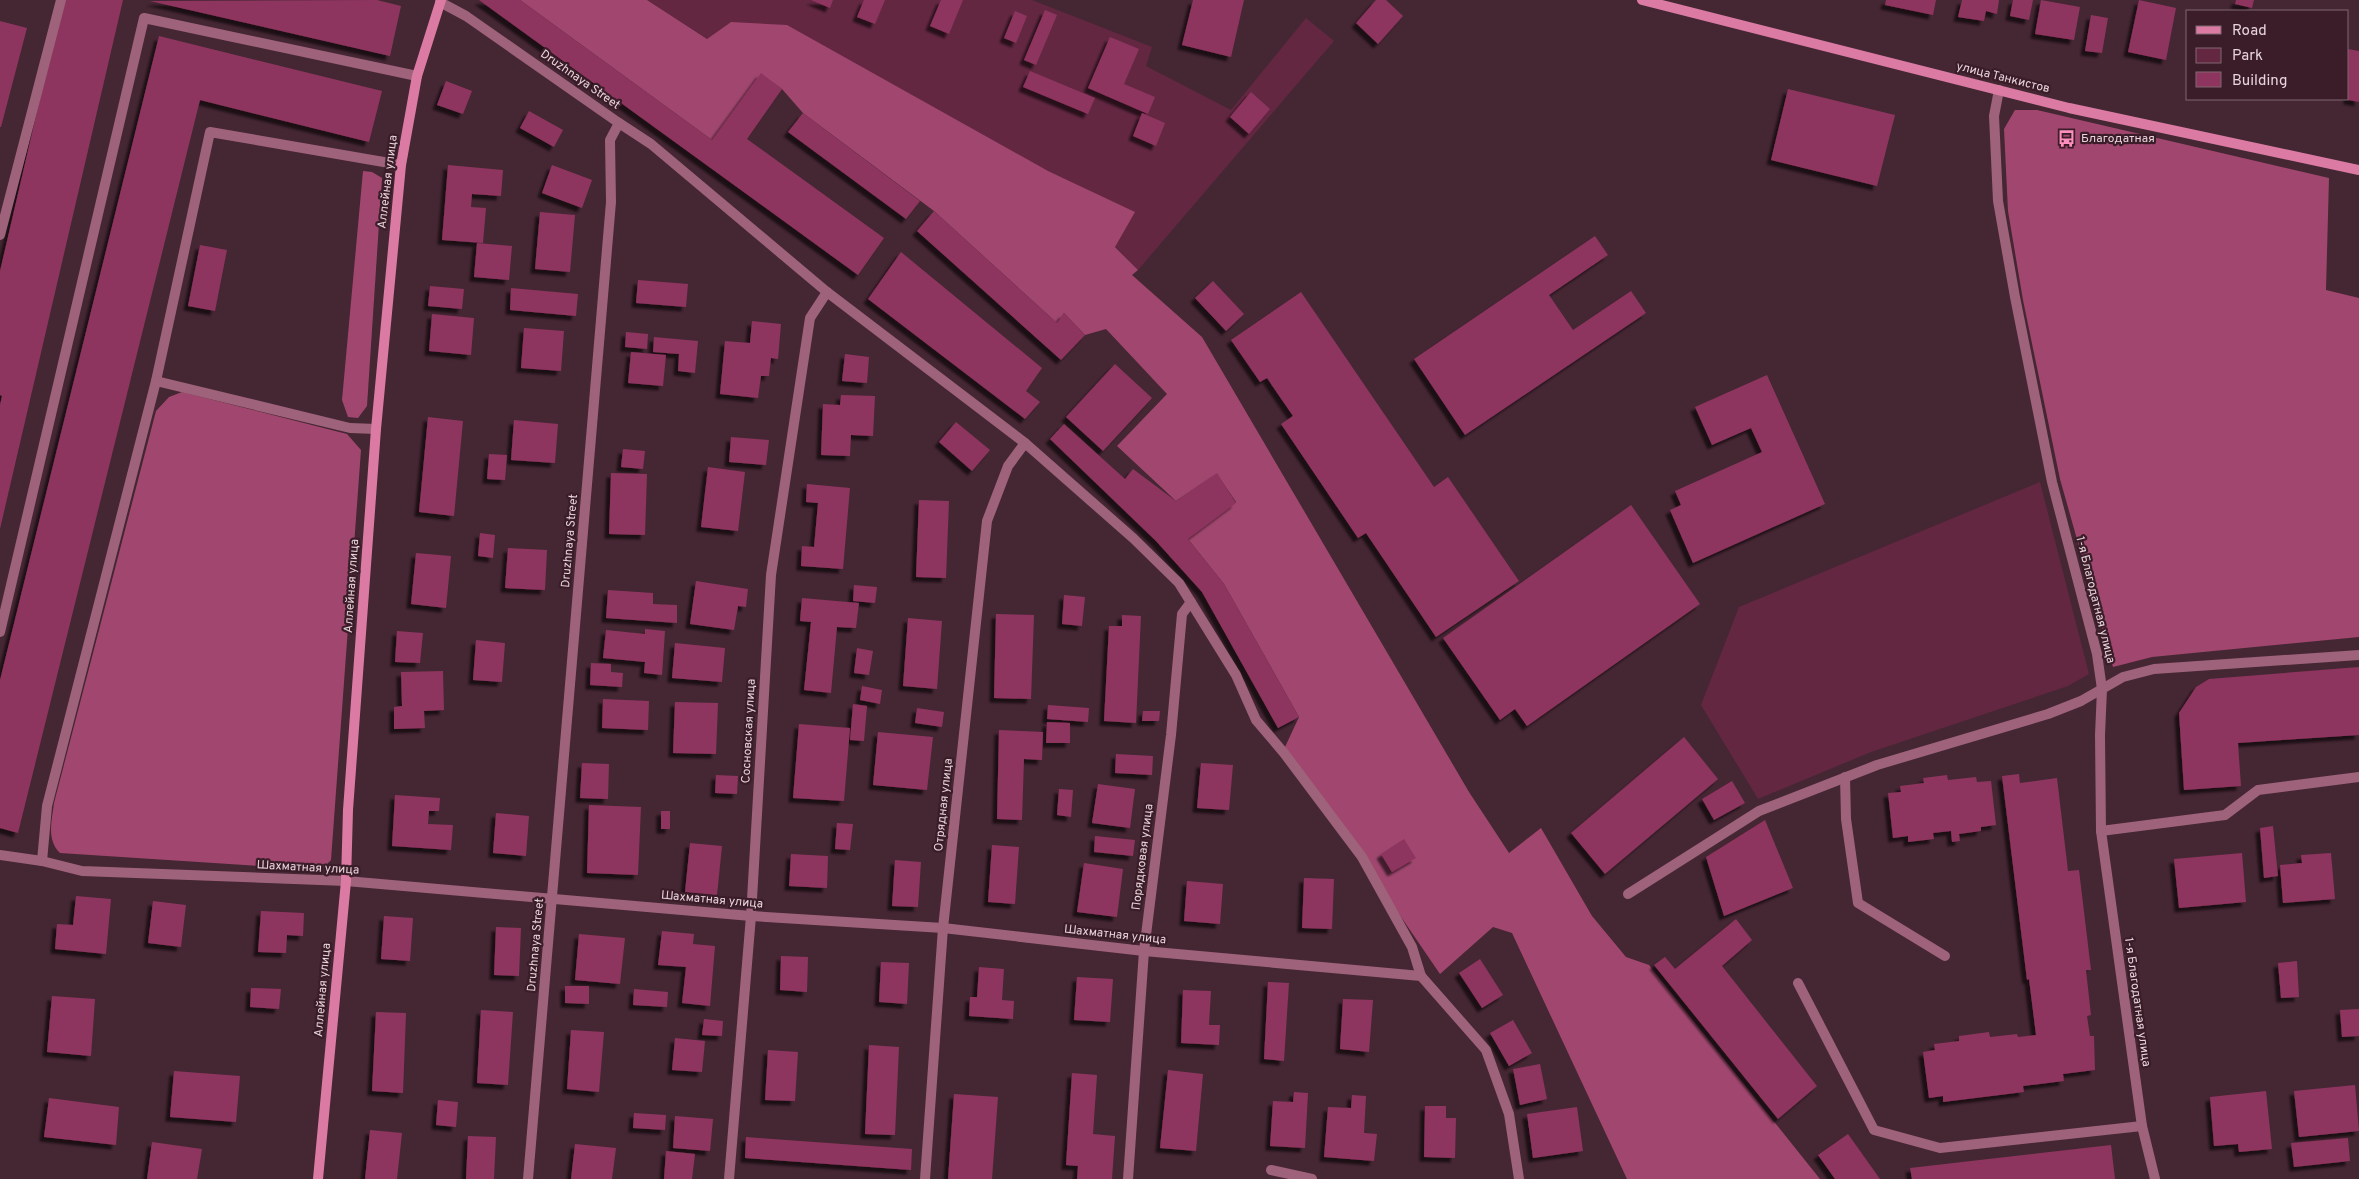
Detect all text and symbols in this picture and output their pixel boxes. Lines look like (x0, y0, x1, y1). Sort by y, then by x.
legend (2186, 10, 2349, 100)
text: Road (2232, 22, 2267, 41)
street label: Druzhnaya Street (537, 47, 623, 113)
text: Park (2232, 47, 2263, 66)
street label: улица Танкистов (1955, 59, 2051, 97)
text: Building (2232, 72, 2287, 91)
bus stop icon: Благодатная (2057, 129, 2077, 149)
place label: Благодатная (2081, 131, 2155, 147)
street label: Аллейная улица (374, 134, 402, 230)
street label: Druzhnaya Street (558, 494, 582, 588)
street label: 1-я Благодатная улица (2071, 535, 2119, 665)
street label: Аллейная улица (341, 538, 363, 634)
street label: Сосновская улица (738, 678, 760, 784)
street label: Отрядная улица (931, 758, 957, 852)
street label: Порядковая улица (1129, 803, 1157, 911)
street label: Шахматная улица (256, 857, 360, 879)
street label: Шахматная улица (660, 888, 764, 912)
street label: Druzhnaya Street (524, 898, 548, 992)
street label: Шахматная улица (1063, 922, 1167, 948)
street label: 1-я Благодатная улица (2120, 936, 2154, 1068)
street label: Аллейная улица (311, 942, 335, 1038)

